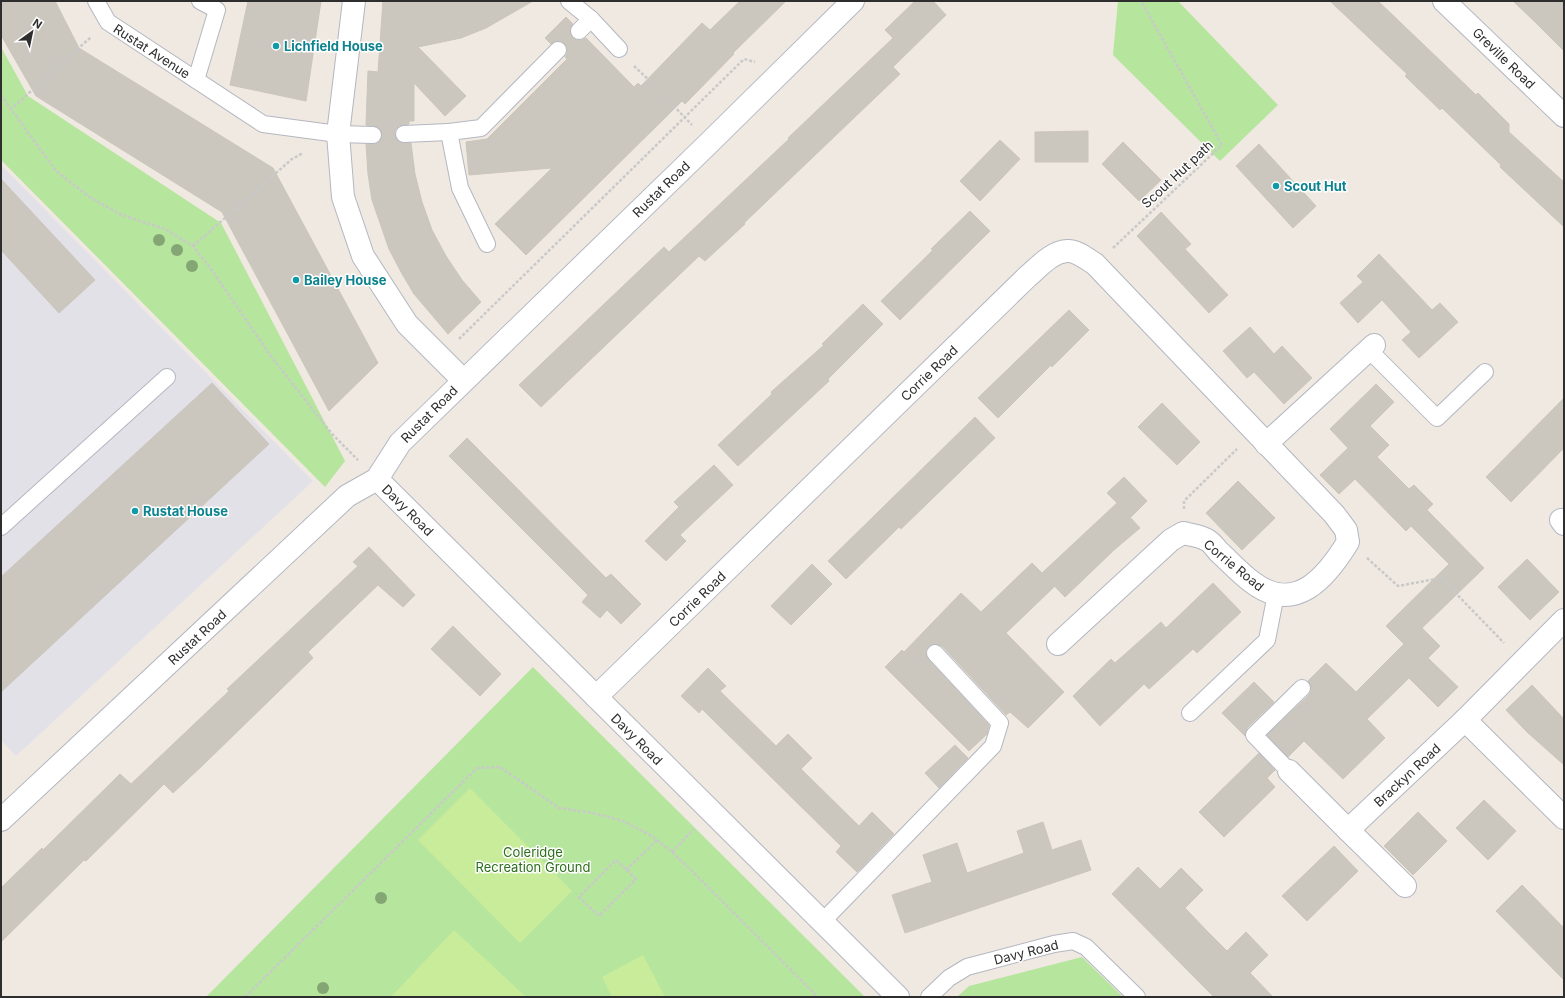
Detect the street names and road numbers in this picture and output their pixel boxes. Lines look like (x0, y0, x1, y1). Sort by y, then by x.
street label: Rustat Avenue (111, 20, 193, 82)
street label: Greville Road (1469, 24, 1539, 92)
street label: Scout Hut path (1138, 137, 1216, 211)
street label: Rustat Road (629, 158, 693, 220)
street label: Corrie Road (897, 342, 961, 404)
street label: Rustat Road (397, 382, 461, 446)
street label: Davy Road (379, 481, 437, 539)
street label: Corrie Road (1201, 536, 1267, 594)
street label: Corrie Road (665, 568, 729, 630)
street label: Rustat Road (165, 606, 229, 668)
street label: Davy Road (608, 710, 666, 768)
street label: Brackyn Road (1370, 740, 1444, 810)
street label: Davy Road (992, 936, 1060, 968)

